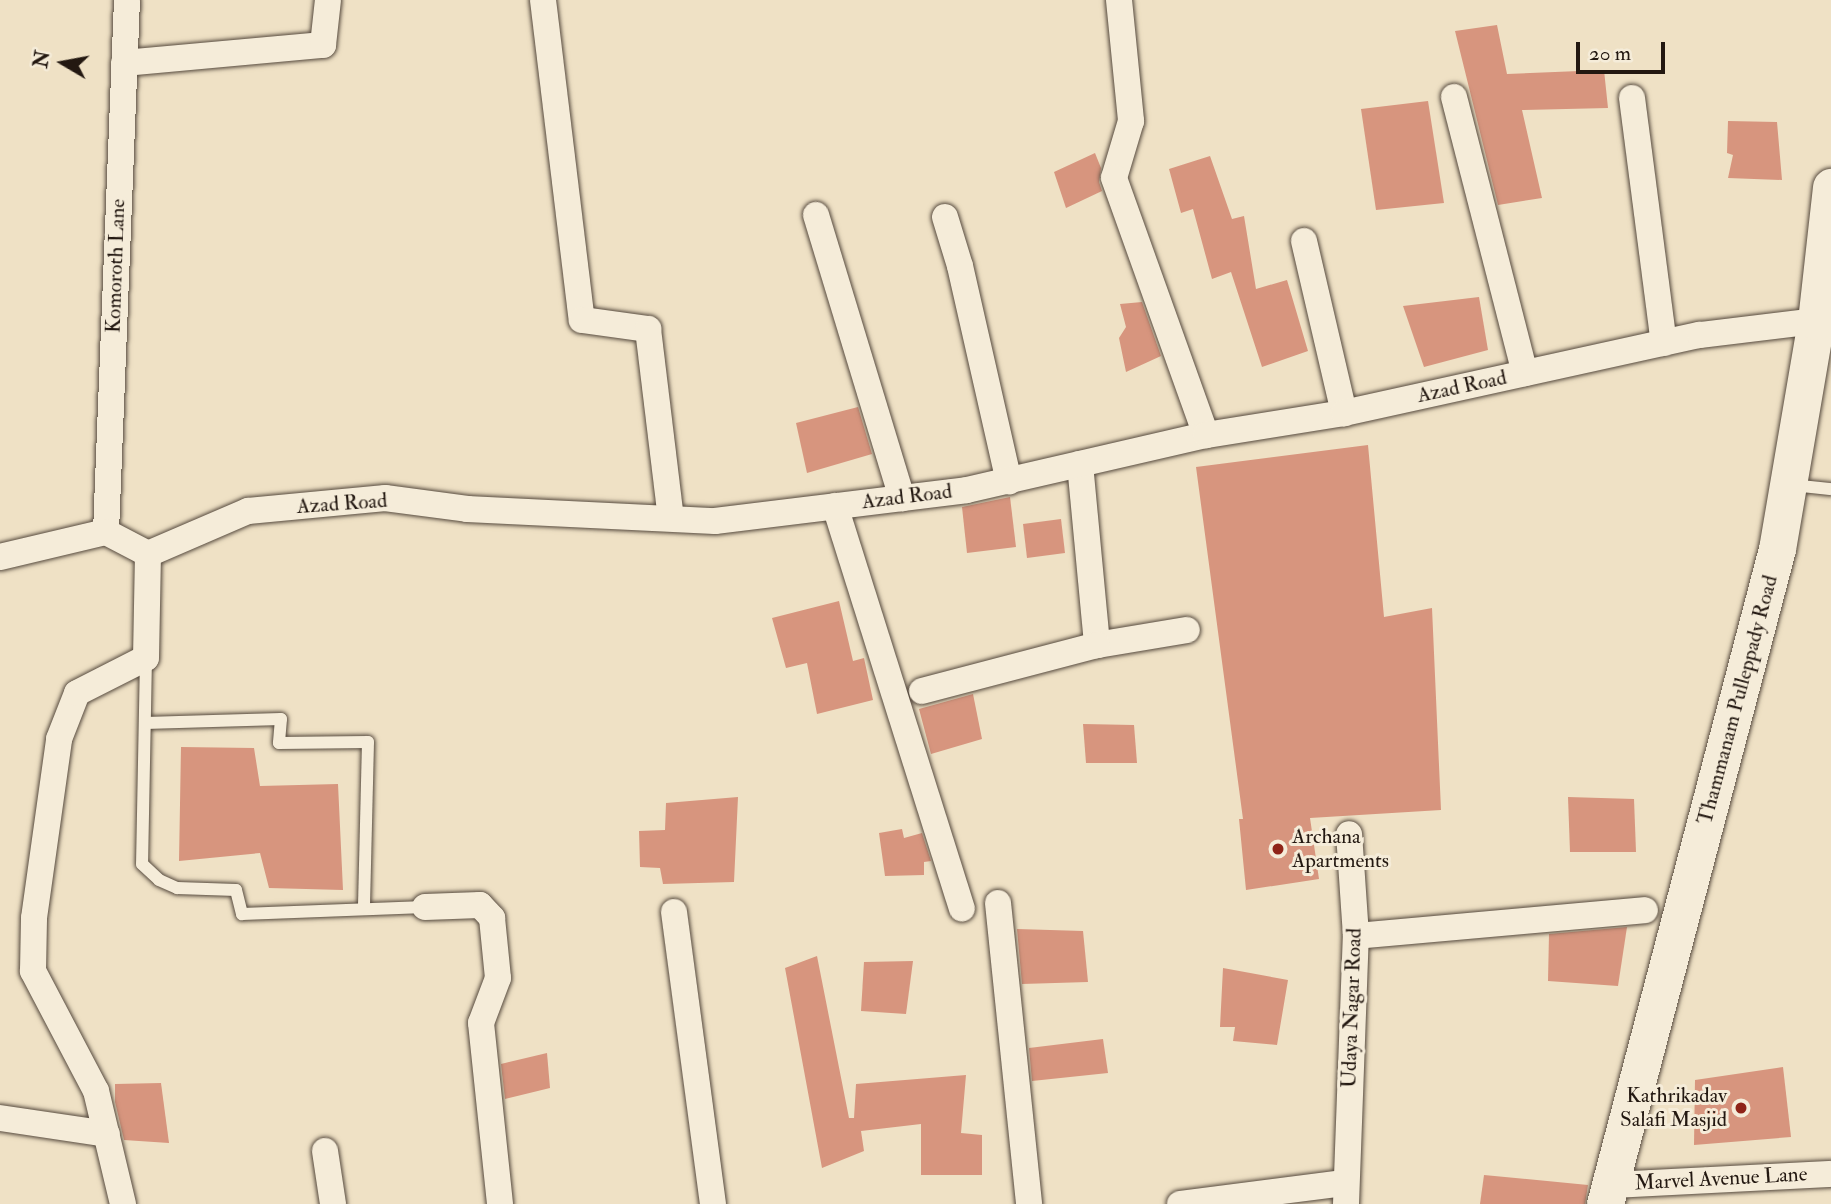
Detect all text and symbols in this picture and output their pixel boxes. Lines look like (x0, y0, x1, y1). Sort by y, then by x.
north arrow (28, 28, 98, 98)
scale bar (1579, 28, 1668, 72)
text: 20 m (1589, 40, 1631, 67)
text: N (29, 49, 56, 70)
street label: Komoroth Lane (101, 198, 131, 334)
street label: Azad Road (1415, 365, 1509, 409)
street label: Azad Road (860, 479, 954, 515)
street label: Azad Road (296, 488, 388, 520)
street label: Thammanam Pulleppady Road (1693, 573, 1783, 827)
place label: Archana Apartments (1292, 824, 1389, 874)
marker: Archana Apartments (1270, 841, 1286, 857)
street label: Udaya Nagar Road (1337, 928, 1367, 1088)
place label: Kathrikadav Salafi Masjid (1620, 1083, 1727, 1133)
marker: Kathrikadav Salafi Masjid (1733, 1100, 1749, 1116)
street label: Marvel Avenue Lane (1634, 1162, 1808, 1196)

